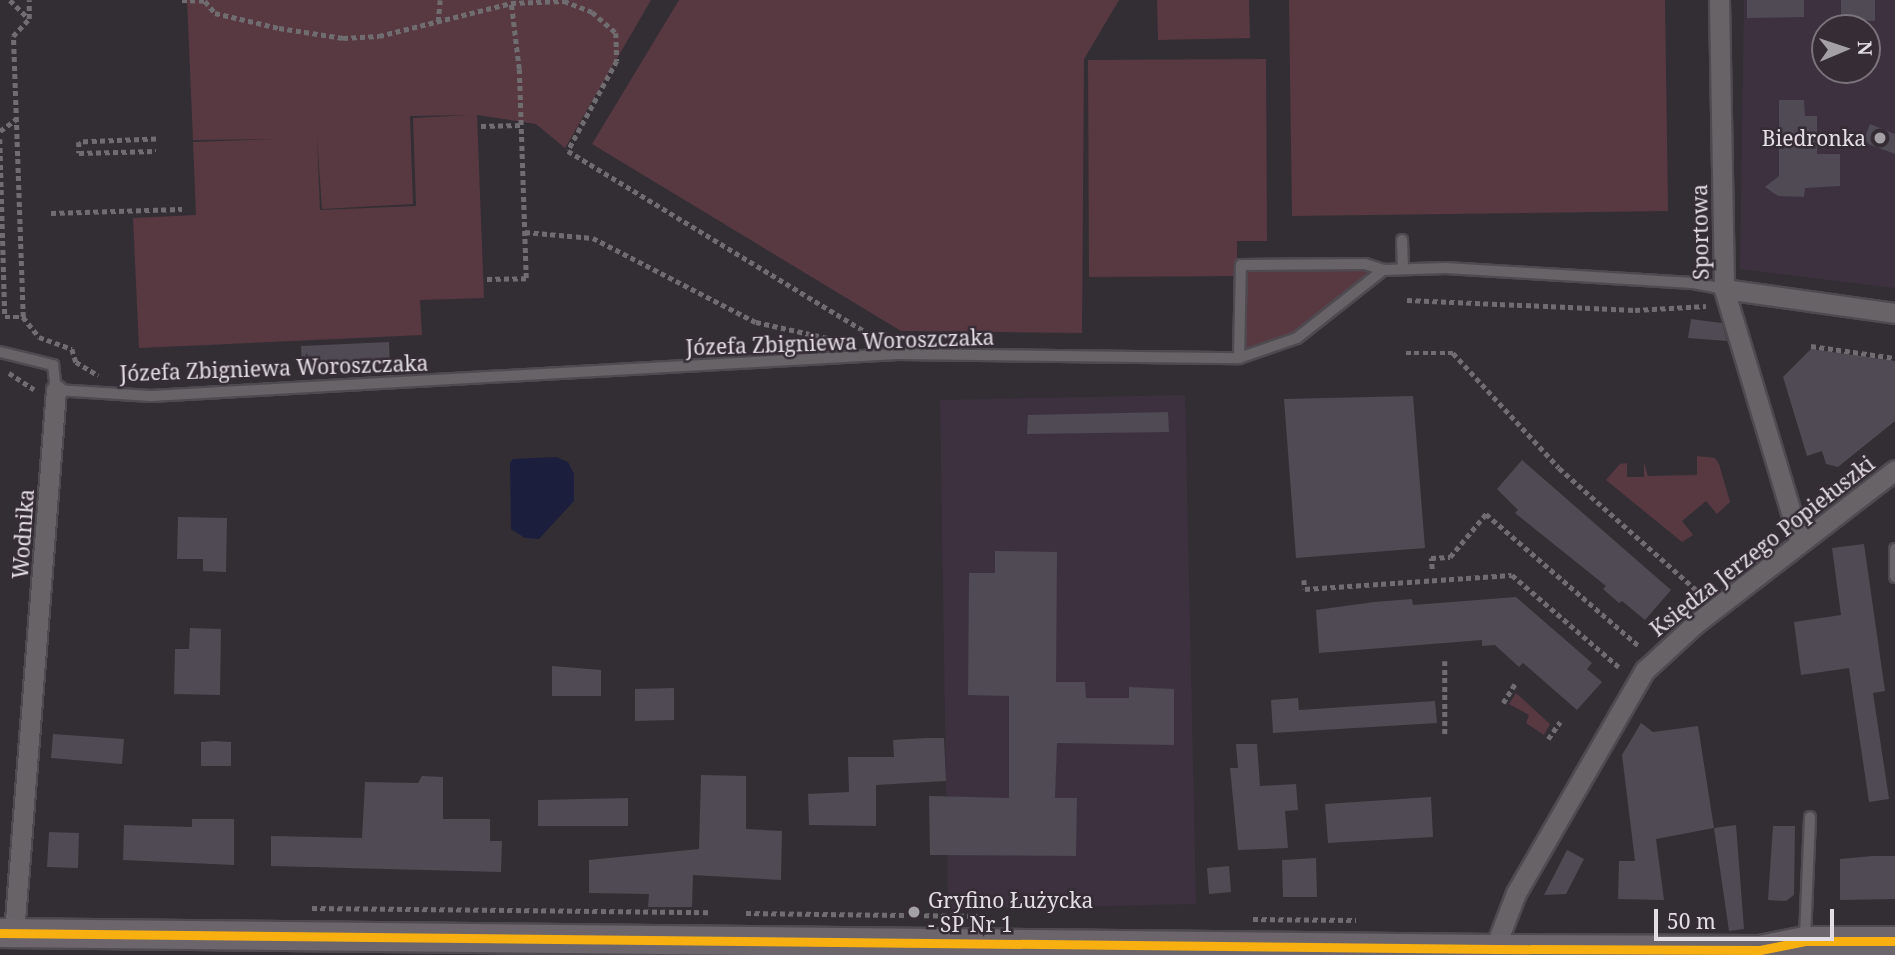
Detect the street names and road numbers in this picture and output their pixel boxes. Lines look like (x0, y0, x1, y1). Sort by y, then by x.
street label: Sportowa (1687, 184, 1713, 280)
street label: Józefa Zbigniewa Woroszczaka (685, 324, 995, 360)
street label: Józefa Zbigniewa Woroszczaka (119, 350, 429, 386)
street label: Księdza Jerzego Popiełuszki (1645, 451, 1879, 641)
street label: Wodnika (7, 488, 39, 580)

